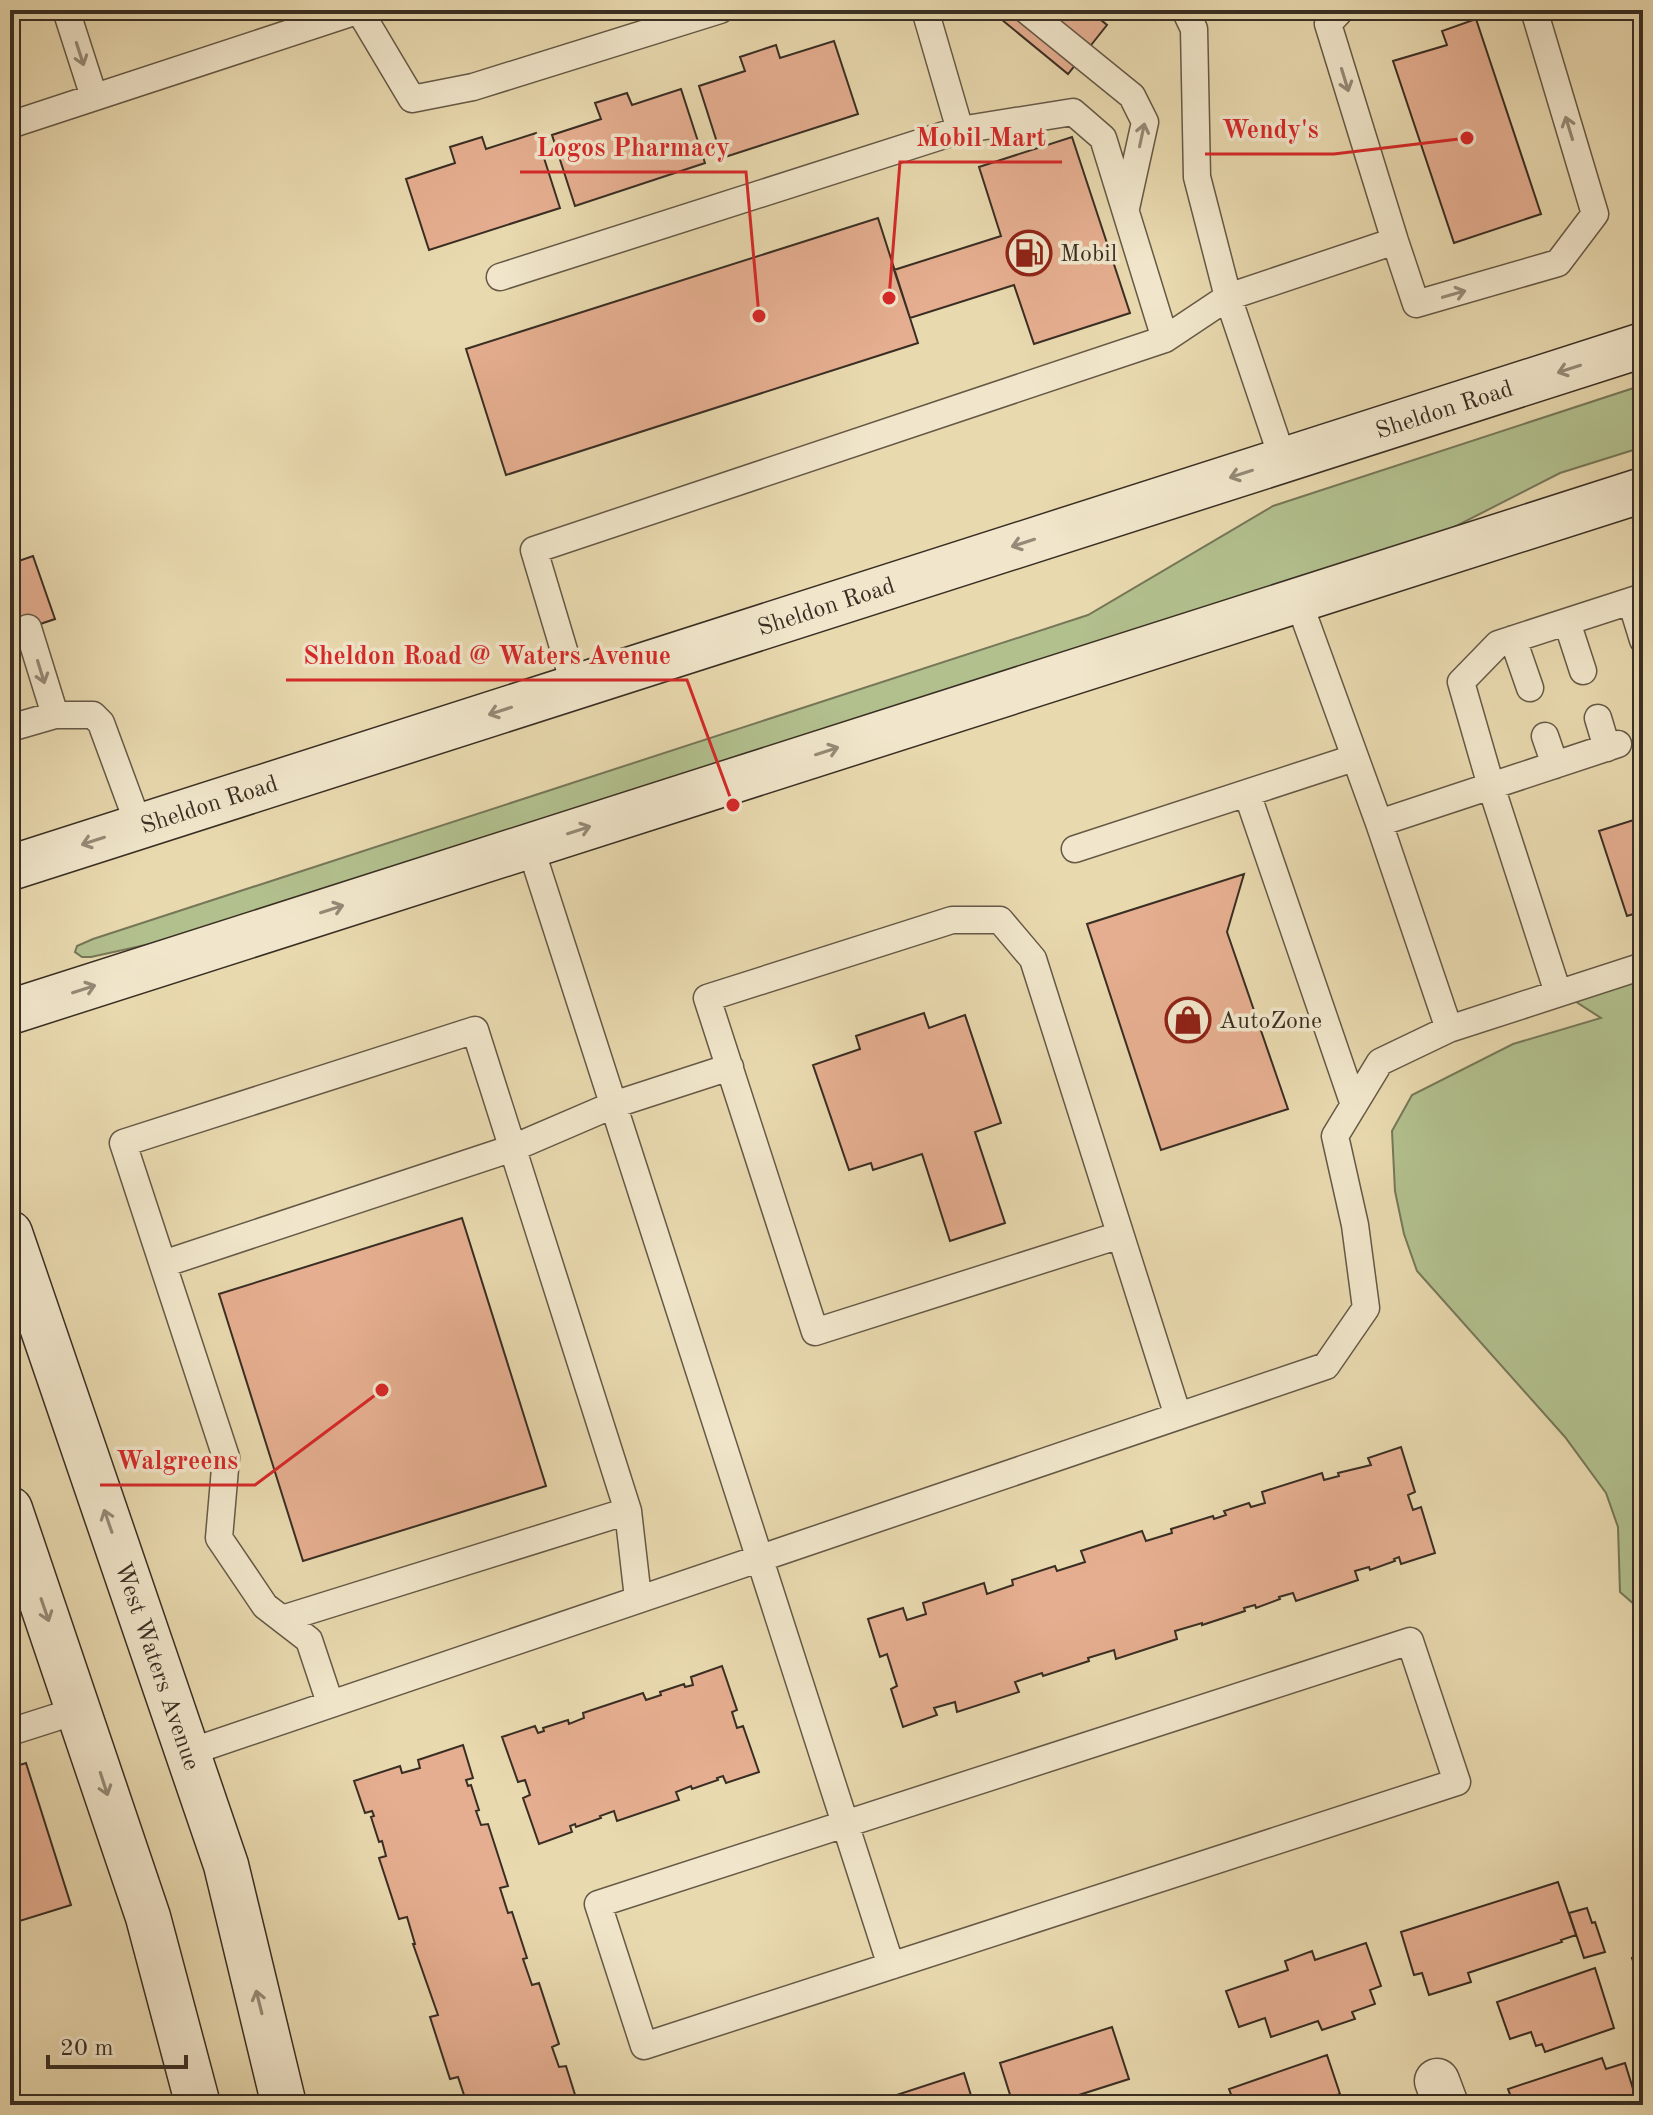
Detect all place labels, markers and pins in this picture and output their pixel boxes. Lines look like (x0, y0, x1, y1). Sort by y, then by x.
callout: Wendy's (1205, 104, 1334, 154)
callout: Mobil Mart (900, 112, 1062, 162)
callout: Logos Pharmacy (520, 122, 746, 172)
fuel station icon: Mobil (1005, 229, 1053, 277)
place label: Mobil (1060, 243, 1117, 267)
callout: Sheldon Road @ Waters Avenue (286, 630, 687, 680)
shop icon: AutoZone (1164, 996, 1212, 1044)
place label: AutoZone (1219, 1010, 1322, 1034)
callout: Walgreens (100, 1435, 255, 1485)

